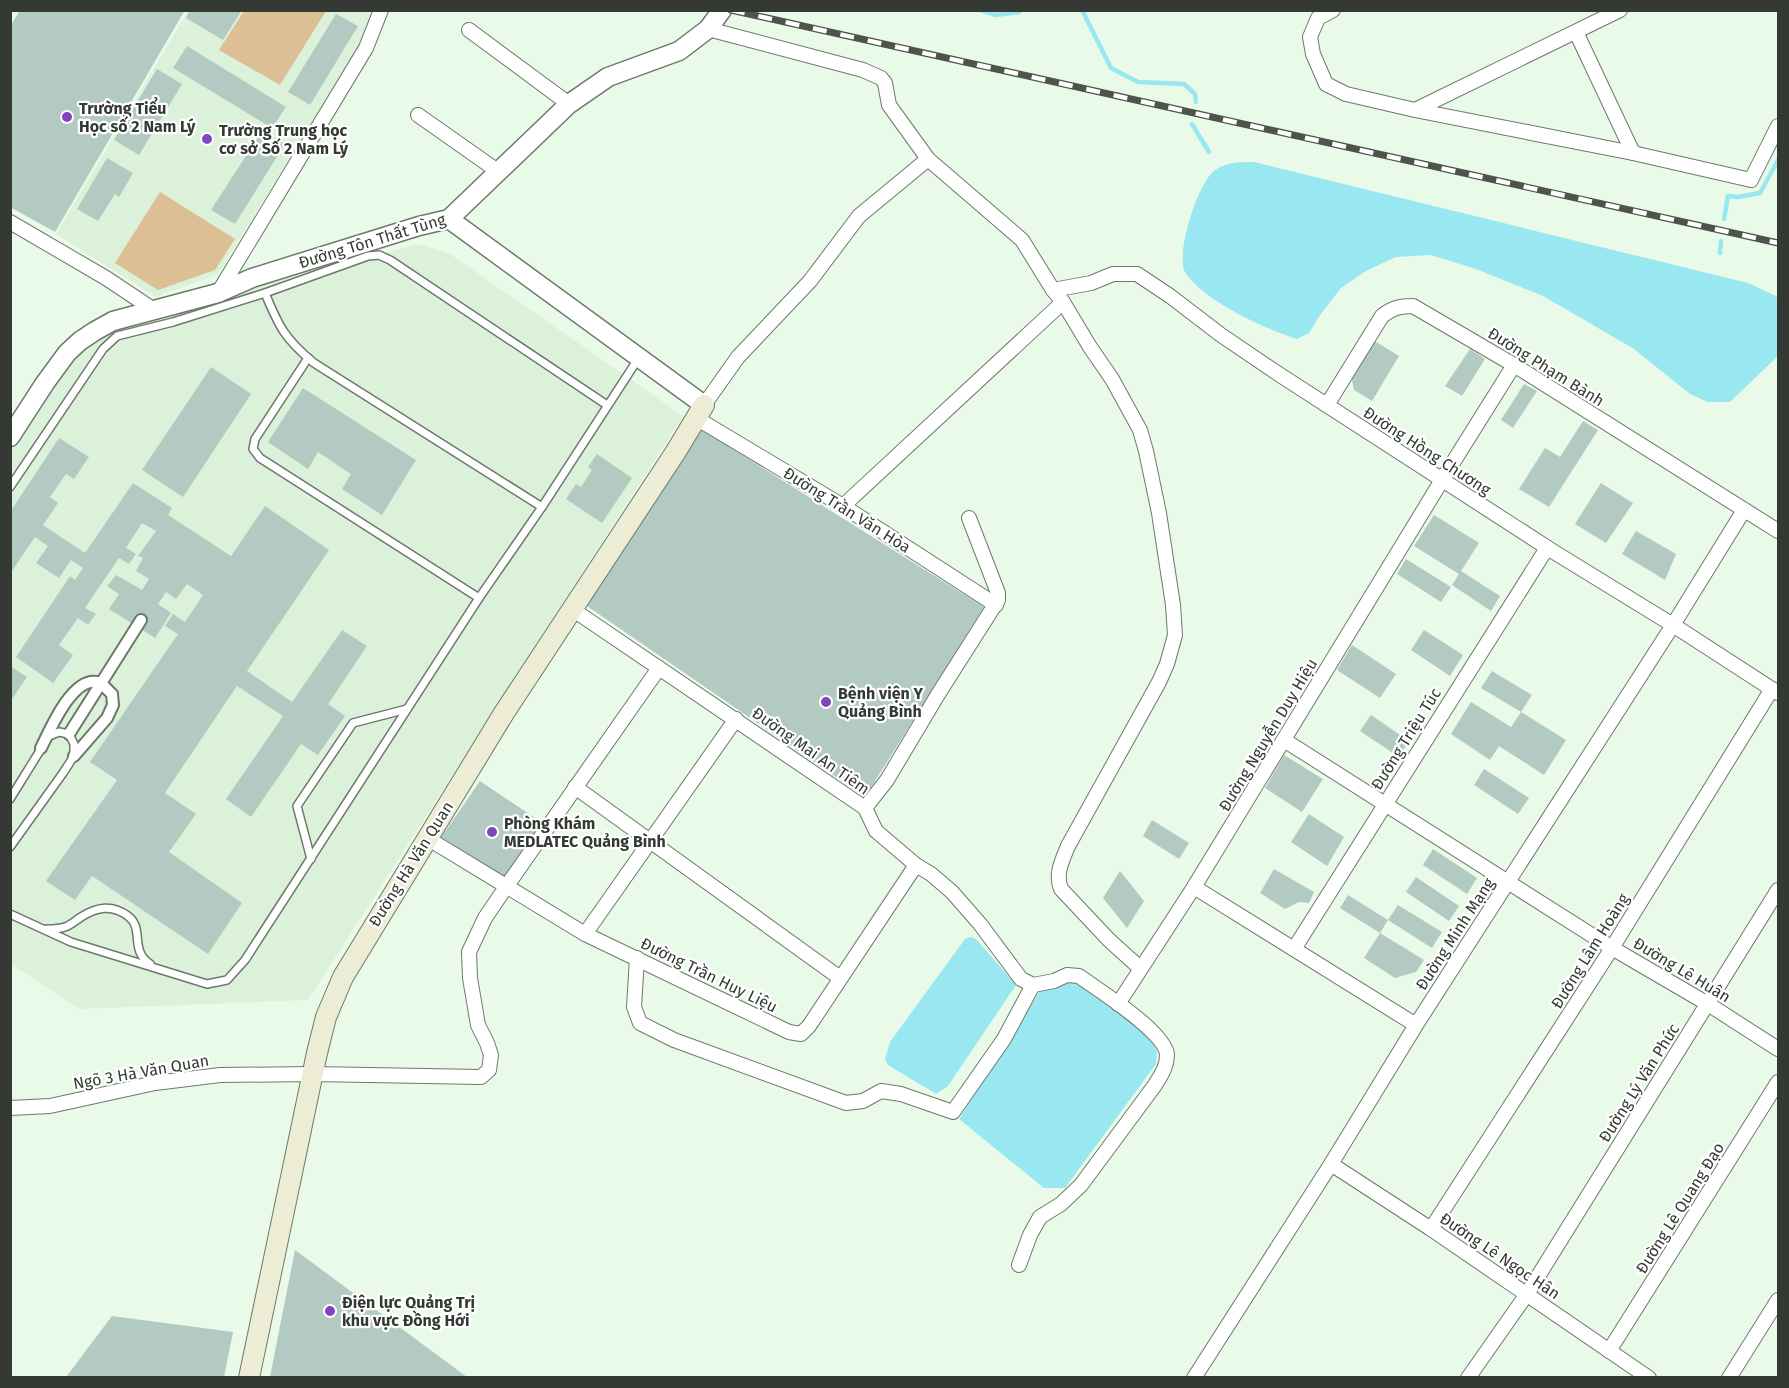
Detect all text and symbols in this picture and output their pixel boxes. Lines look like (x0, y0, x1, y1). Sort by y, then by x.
place label: Trường Tiểu Học số 2 Nam Lý (79, 96, 196, 136)
marker: Trường Tiểu Học số 2 Nam Lý (60, 110, 74, 124)
place label: Trường Trung học cơ sở Số 2 Nam Lý (219, 121, 349, 158)
marker: Trường Trung học cơ sở Số 2 Nam Lý (200, 132, 214, 146)
street label: Đường Tôn Thất Tùng (296, 208, 448, 272)
street label: Đường Phạm Bành (1484, 324, 1608, 410)
street label: Đường Hồng Chương (1360, 402, 1495, 500)
street label: Đường Trần Văn Hòa (780, 462, 915, 557)
street label: Đường Nguyễn Duy Hiệu (1215, 655, 1321, 815)
place label: Bệnh viện Y Quảng Bình (838, 684, 924, 721)
street label: Đường Triệu Túc (1367, 684, 1445, 793)
marker: Bệnh viện Y Quảng Bình (819, 695, 833, 709)
street label: Đường Mai An Tiêm (749, 703, 873, 799)
street label: Đường Hà Văn Quan (365, 798, 457, 930)
place label: Phòng Khám MEDLATEC Quảng Bình (504, 814, 666, 851)
marker: Phòng Khám MEDLATEC Quảng Bình (485, 825, 499, 839)
street label: Đường Minh Mạng (1412, 874, 1499, 994)
street label: Đường Lâm Hoàng (1547, 889, 1633, 1012)
street label: Đường Trần Huy Liệu (638, 933, 781, 1016)
street label: Đường Lê Huân (1630, 934, 1734, 1006)
street label: Đường Lý Văn Phức (1595, 1020, 1683, 1146)
street label: Ngõ 3 Hà Văn Quan (72, 1051, 210, 1093)
street label: Đường Lê Quang Đạo (1632, 1139, 1728, 1277)
street label: Đường Lê Ngọc Hân (1436, 1209, 1564, 1303)
place label: Điện lực Quảng Trị khu vực Đồng Hới (342, 1293, 475, 1330)
marker: Điện lực Quảng Trị khu vực Đồng Hới (323, 1304, 337, 1318)

